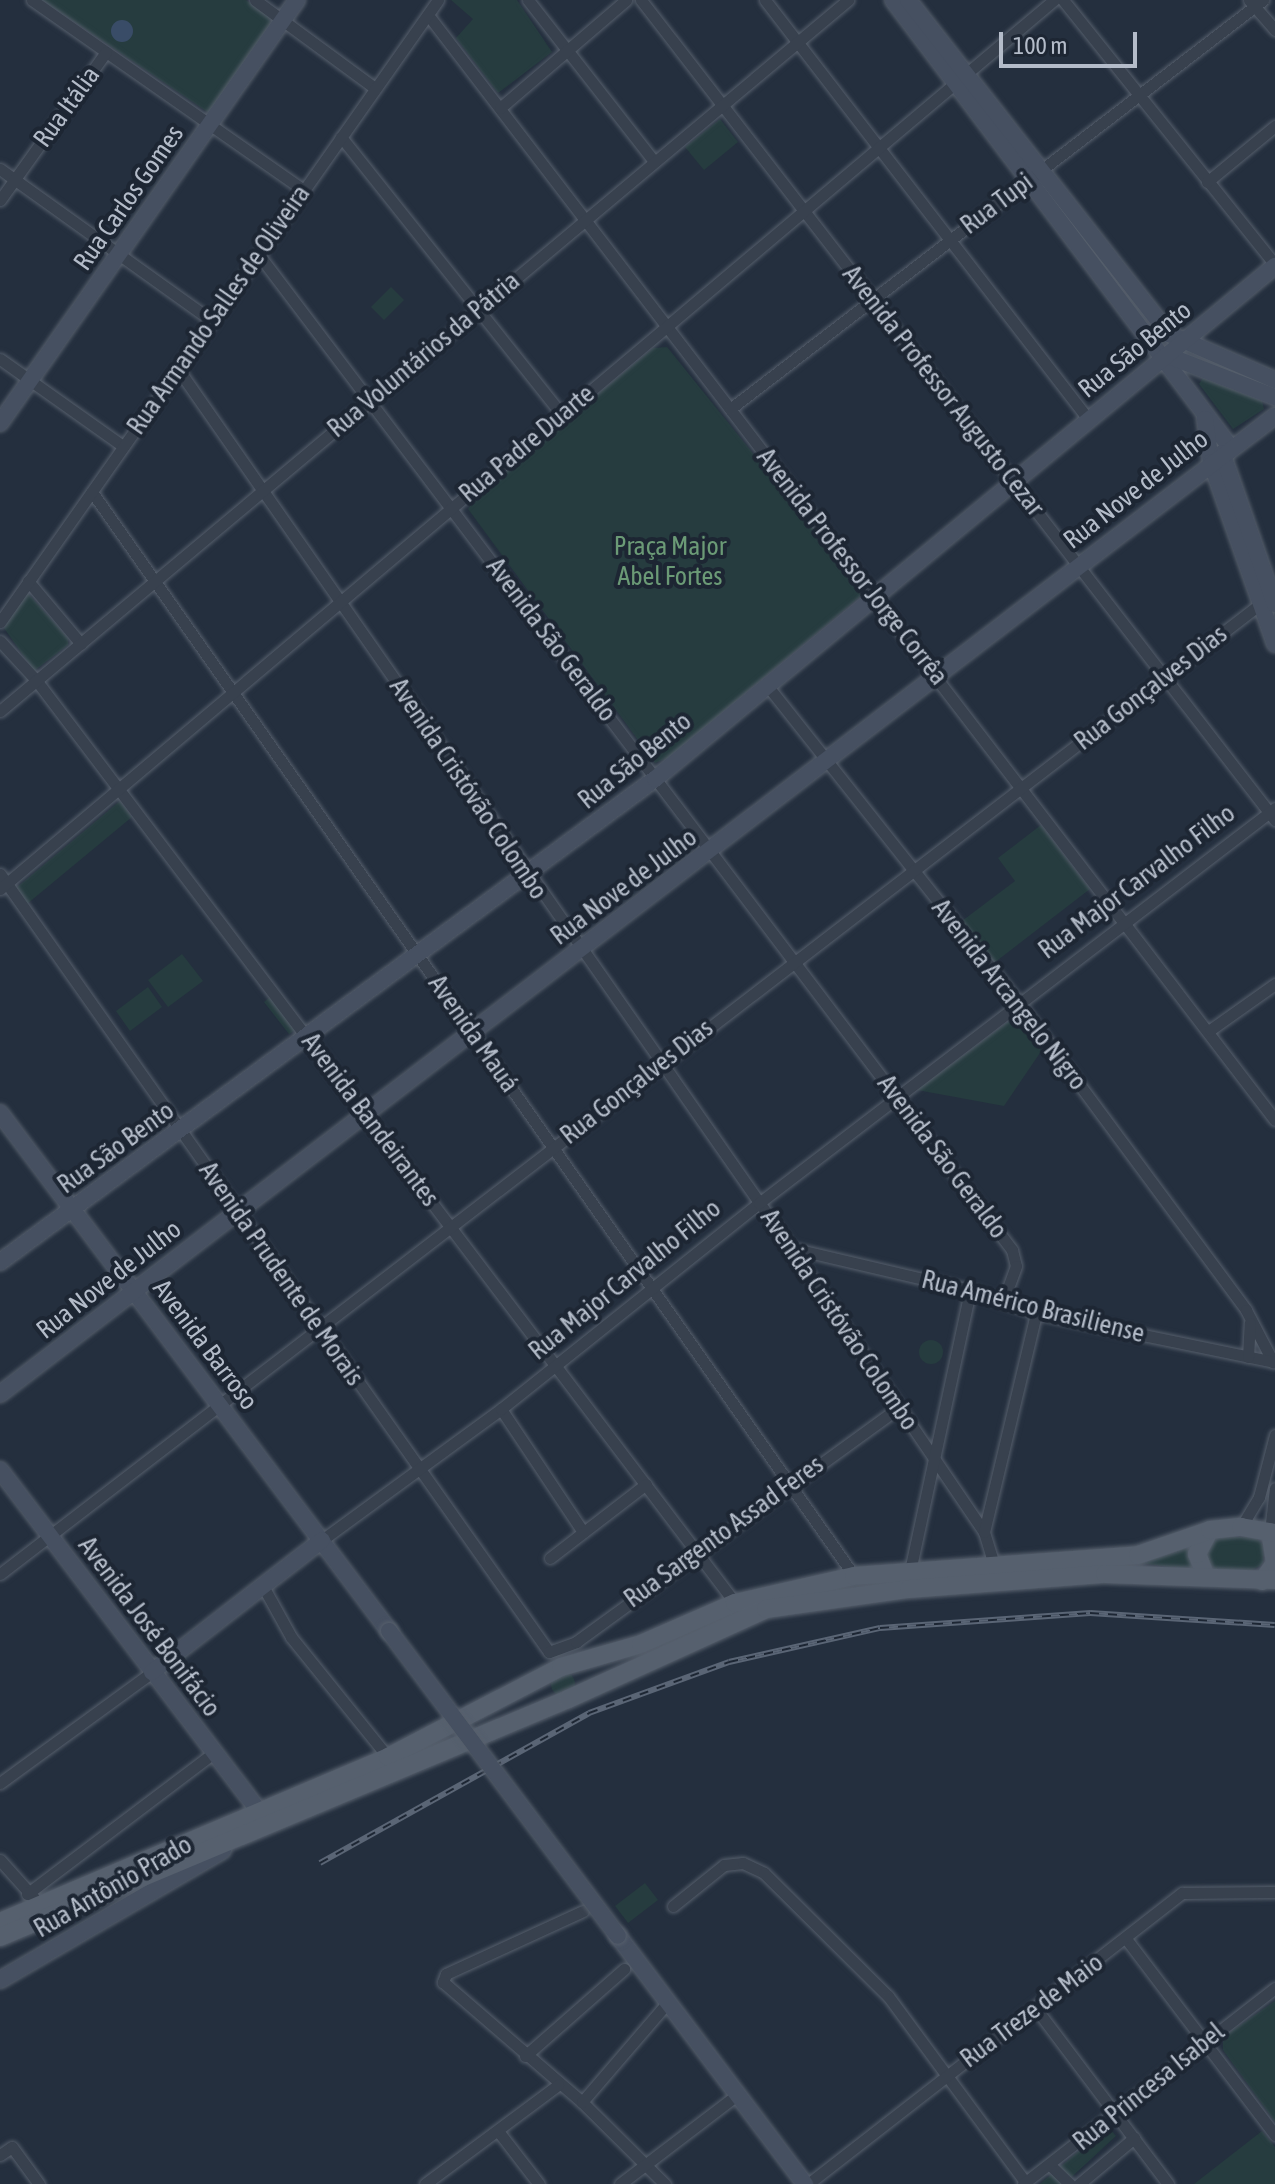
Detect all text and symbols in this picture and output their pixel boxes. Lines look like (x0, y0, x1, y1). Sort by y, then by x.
scale bar (1003, 16, 1141, 66)
text: 100 m (1013, 32, 1067, 59)
street label: Rua Itália (27, 60, 107, 154)
street label: Rua Carlos Gomes (67, 119, 191, 277)
street label: Rua Tupi (955, 167, 1039, 241)
street label: Rua Armando Salles de Oliveira (121, 179, 317, 441)
street label: Avenida Professor Augusto Cezar (836, 260, 1050, 522)
street label: Rua Voluntários da Pátria (322, 266, 526, 444)
street label: Rua São Bento (1072, 295, 1198, 405)
street label: Rua Padre Duarte (453, 379, 601, 509)
street label: Rua Nove de Julho (1058, 424, 1214, 556)
street label: Avenida Professor Jorge Corrêa (750, 443, 954, 691)
park label: Praça Major Abel Fortes (614, 531, 726, 592)
street label: Avenida São Geraldo (479, 552, 623, 728)
street label: Rua Gonçalves Dias (1069, 619, 1233, 757)
street label: Avenida Cristóvão Colombo (382, 673, 554, 905)
street label: Rua São Bento (572, 706, 698, 816)
street label: Rua Major Carvalho Filho (1033, 798, 1241, 966)
street label: Rua Nove de Julho (545, 822, 703, 952)
street label: Avenida Arcangelo Nigro (925, 893, 1093, 1097)
street label: Avenida Mauá (421, 969, 525, 1099)
street label: Rua Gonçalves Dias (555, 1013, 719, 1151)
street label: Avenida Bandeirantes (295, 1027, 445, 1213)
street label: Avenida São Geraldo (870, 1069, 1014, 1245)
street label: Rua São Bento (52, 1095, 180, 1201)
street label: Avenida Prudente de Morais (192, 1156, 370, 1392)
street label: Rua Major Carvalho Filho (523, 1193, 727, 1367)
street label: Avenida Cristóvão Colombo (753, 1204, 925, 1436)
street label: Rua Nove de Julho (31, 1214, 187, 1346)
street label: Rua Américo Brasiliense (918, 1264, 1148, 1350)
street label: Avenida Barroso (146, 1274, 264, 1416)
street label: Rua Sargento Assad Feres (618, 1449, 830, 1615)
street label: Avenida José Bonifácio (71, 1531, 227, 1723)
street label: Rua Antônio Prado (29, 1829, 197, 1945)
street label: Rua Treze de Maio (955, 1947, 1109, 2075)
street label: Rua Princesa Isabel (1067, 2017, 1231, 2157)

